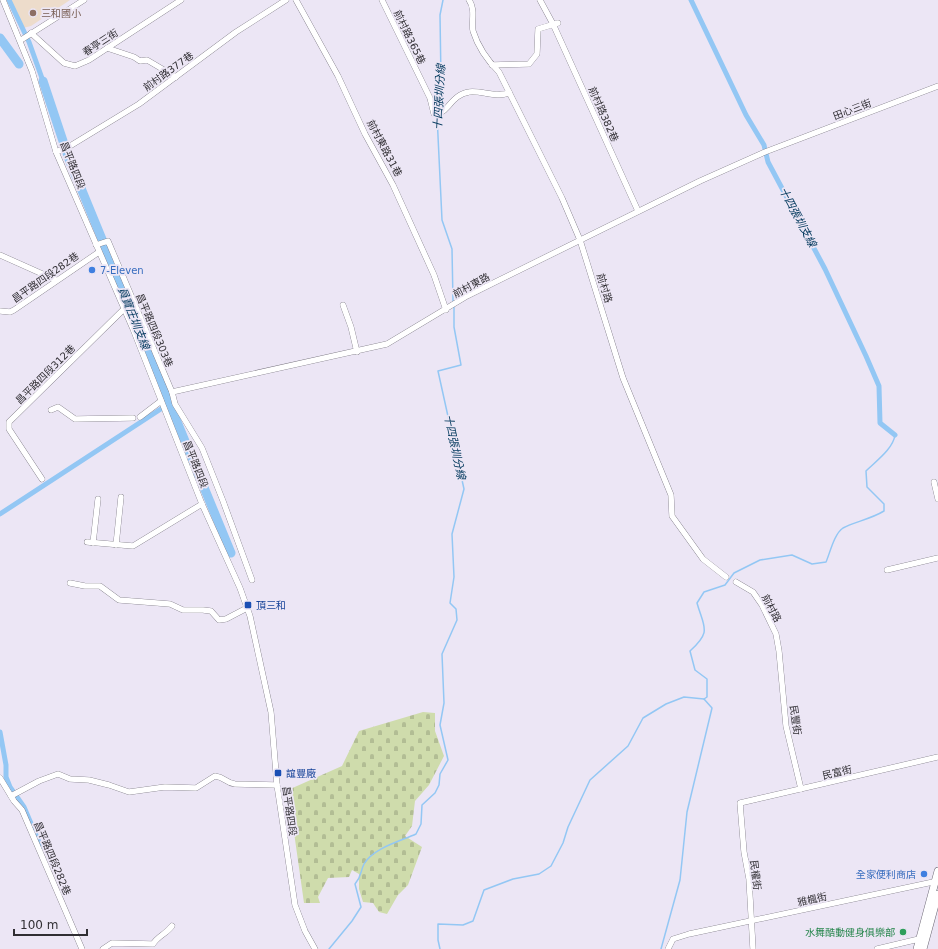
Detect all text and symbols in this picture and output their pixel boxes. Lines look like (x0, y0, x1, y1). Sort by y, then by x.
marker: 三和國小 (28, 8, 38, 18)
place label: 三和國小 (41, 8, 81, 19)
street label: 前村路365巷 (392, 8, 427, 66)
street label: 春亭三街 (81, 27, 120, 58)
street label: 前村路377巷 (141, 50, 195, 93)
water label: 十四張圳分線 (431, 62, 448, 130)
street label: 前村路382巷 (587, 85, 621, 143)
street label: 田心三街 (832, 97, 873, 122)
street label: 前村東路31巷 (365, 118, 404, 179)
street label: 昌平路四段 (58, 140, 87, 190)
water label: 十四張圳支線 (776, 185, 820, 251)
street label: 昌平路四段282巷 (10, 250, 81, 305)
marker: 7-Eleven (87, 265, 97, 275)
place label: 7-Eleven (100, 265, 144, 276)
street label: 前村東路 (451, 271, 491, 300)
street label: 前村路 (595, 272, 614, 304)
water label: 員寶庄圳支線 (115, 285, 153, 353)
street label: 昌平路四段303巷 (134, 292, 175, 369)
street label: 昌平路四段312巷 (14, 343, 77, 406)
water label: 十四張圳分線 (441, 413, 468, 483)
street label: 昌平路四段 (181, 439, 210, 489)
street label: 前村路 (760, 592, 783, 624)
marker: 頂三和 (243, 600, 253, 610)
place label: 頂三和 (256, 600, 286, 611)
street label: 民豐街 (788, 704, 803, 736)
street label: 民富街 (821, 764, 853, 781)
marker: 誼豐廠 (273, 768, 283, 778)
place label: 誼豐廠 (286, 768, 316, 779)
street label: 昌平路四段 (281, 786, 298, 837)
street label: 昌平路四段282巷 (32, 820, 73, 897)
street label: 民權街 (748, 860, 763, 891)
place label: 全家便利商店 (856, 869, 916, 880)
marker: 全家便利商店 (919, 869, 929, 879)
street label: 雅楓街 (796, 891, 828, 908)
scale bar (14, 911, 87, 937)
text: 100 m (20, 918, 58, 932)
place label: 水舞酷動健身俱樂部 (805, 927, 895, 938)
marker: 水舞酷動健身俱樂部 (898, 927, 908, 937)

